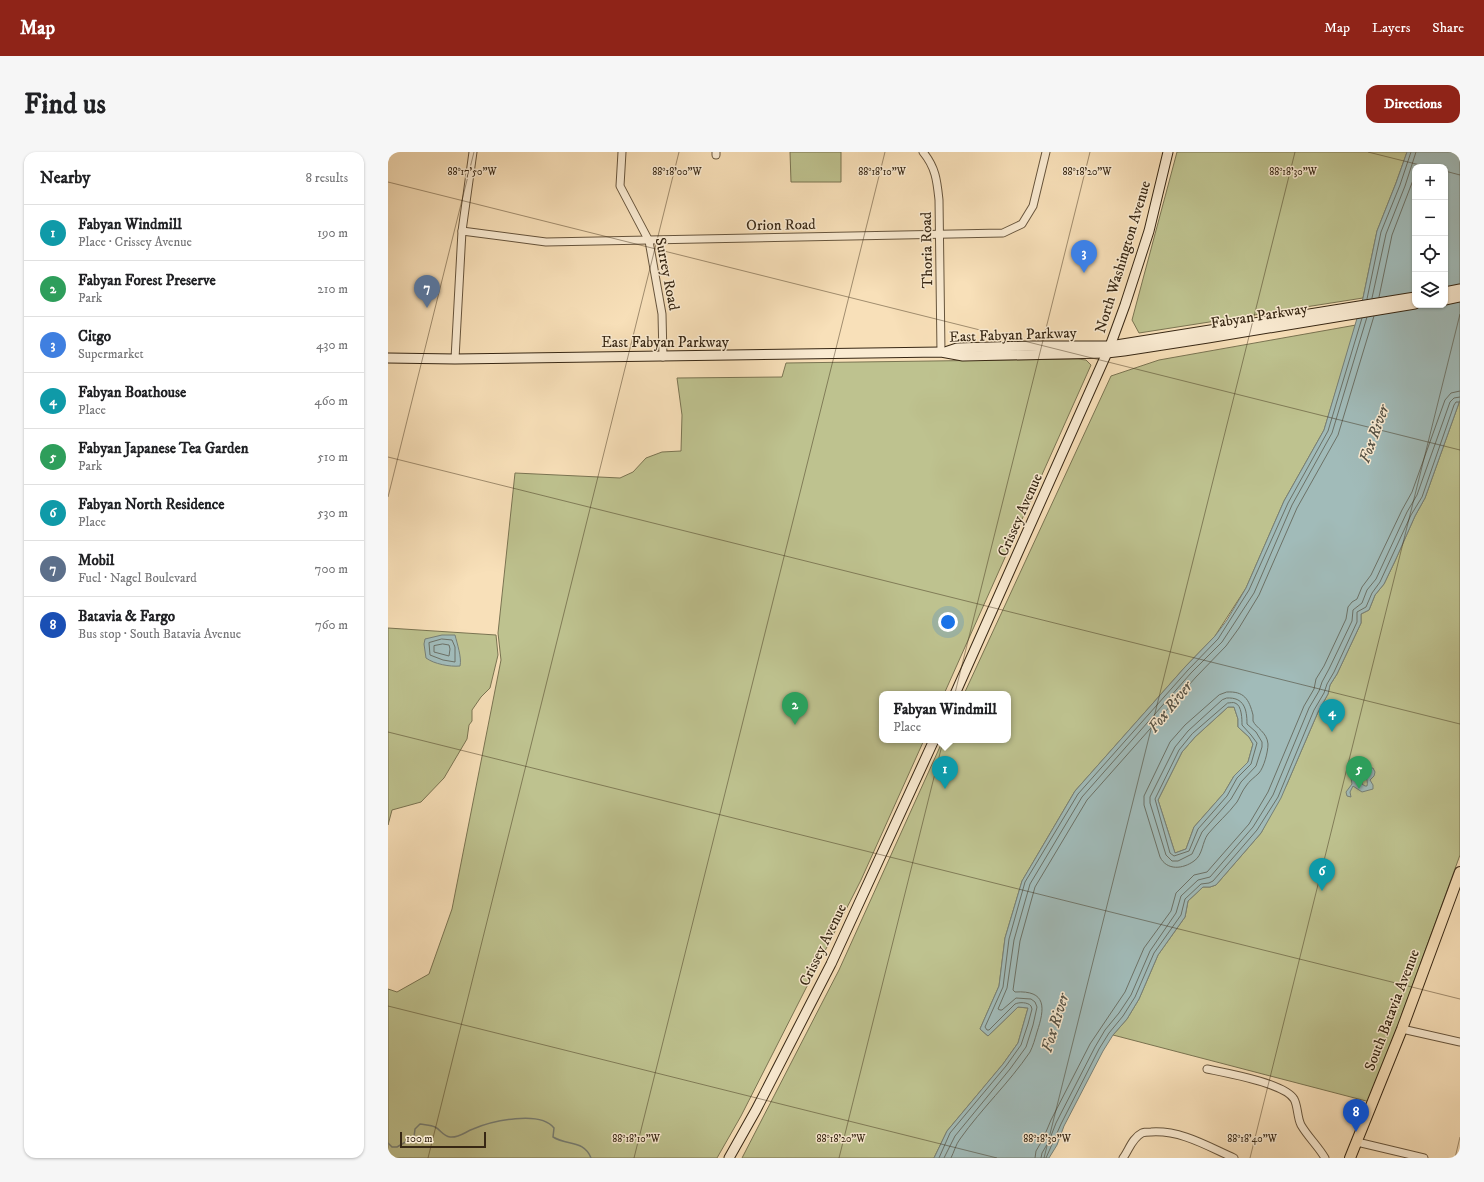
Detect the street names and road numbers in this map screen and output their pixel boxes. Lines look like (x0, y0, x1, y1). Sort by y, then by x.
street label: North Washington Avenue (1091, 179, 1155, 335)
street label: Thoria Road (917, 211, 937, 288)
street label: Orion Road (746, 215, 816, 235)
street label: Surrey Road (651, 236, 683, 313)
street label: Fabyan Parkway (1209, 299, 1310, 333)
street label: East Fabyan Parkway (949, 323, 1078, 347)
street label: East Fabyan Parkway (601, 333, 730, 352)
street label: Crissey Avenue (993, 470, 1047, 560)
street label: Crissey Avenue (795, 901, 851, 989)
street label: South Batavia Avenue (1360, 947, 1424, 1073)

